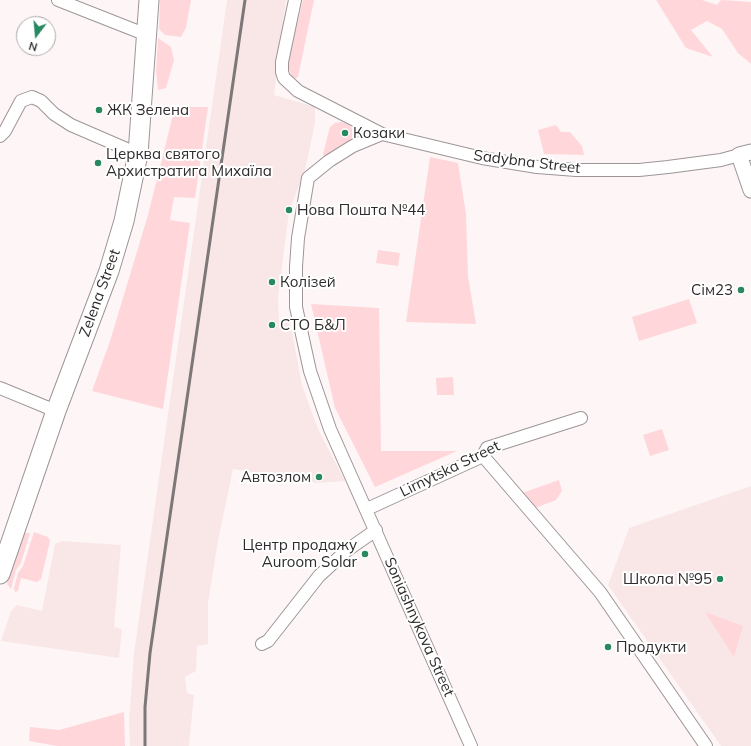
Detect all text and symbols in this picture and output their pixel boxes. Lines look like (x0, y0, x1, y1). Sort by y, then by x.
north arrow (16, 16, 56, 56)
text: N (27, 39, 39, 54)
place label: ЖК Зелена (107, 101, 189, 119)
marker: ЖК Зелена (94, 105, 104, 115)
place label: Козаки (353, 124, 405, 142)
marker: Козаки (340, 128, 350, 138)
place label: Церква святого Архистратига Михаїла (106, 145, 272, 180)
street label: Sadybna Street (473, 147, 581, 177)
marker: Церква святого Архистратига Михаїла (93, 158, 103, 168)
place label: Нова Пошта №44 (297, 201, 425, 219)
marker: Нова Пошта №44 (284, 205, 294, 215)
street label: Zelena Street (76, 247, 124, 339)
place label: Колізей (280, 273, 336, 291)
marker: Колізей (267, 277, 277, 287)
place label: Сім23 (691, 281, 733, 299)
marker: Сім23 (736, 285, 746, 295)
place label: СТО Б&Л (280, 316, 346, 334)
marker: СТО Б&Л (267, 320, 277, 330)
street label: Lirnytska Street (397, 437, 503, 501)
place label: Автозлом (241, 468, 311, 486)
marker: Автозлом (314, 472, 324, 482)
place label: Центр продажу Auroom Solar (242, 536, 357, 571)
marker: Центр продажу Auroom Solar (360, 549, 370, 559)
street label: Soniashnykova Street (380, 555, 458, 699)
place label: Школа №95 (623, 570, 712, 588)
marker: Школа №95 (715, 574, 725, 584)
place label: Продукти (616, 638, 686, 656)
marker: Продукти (603, 642, 613, 652)

